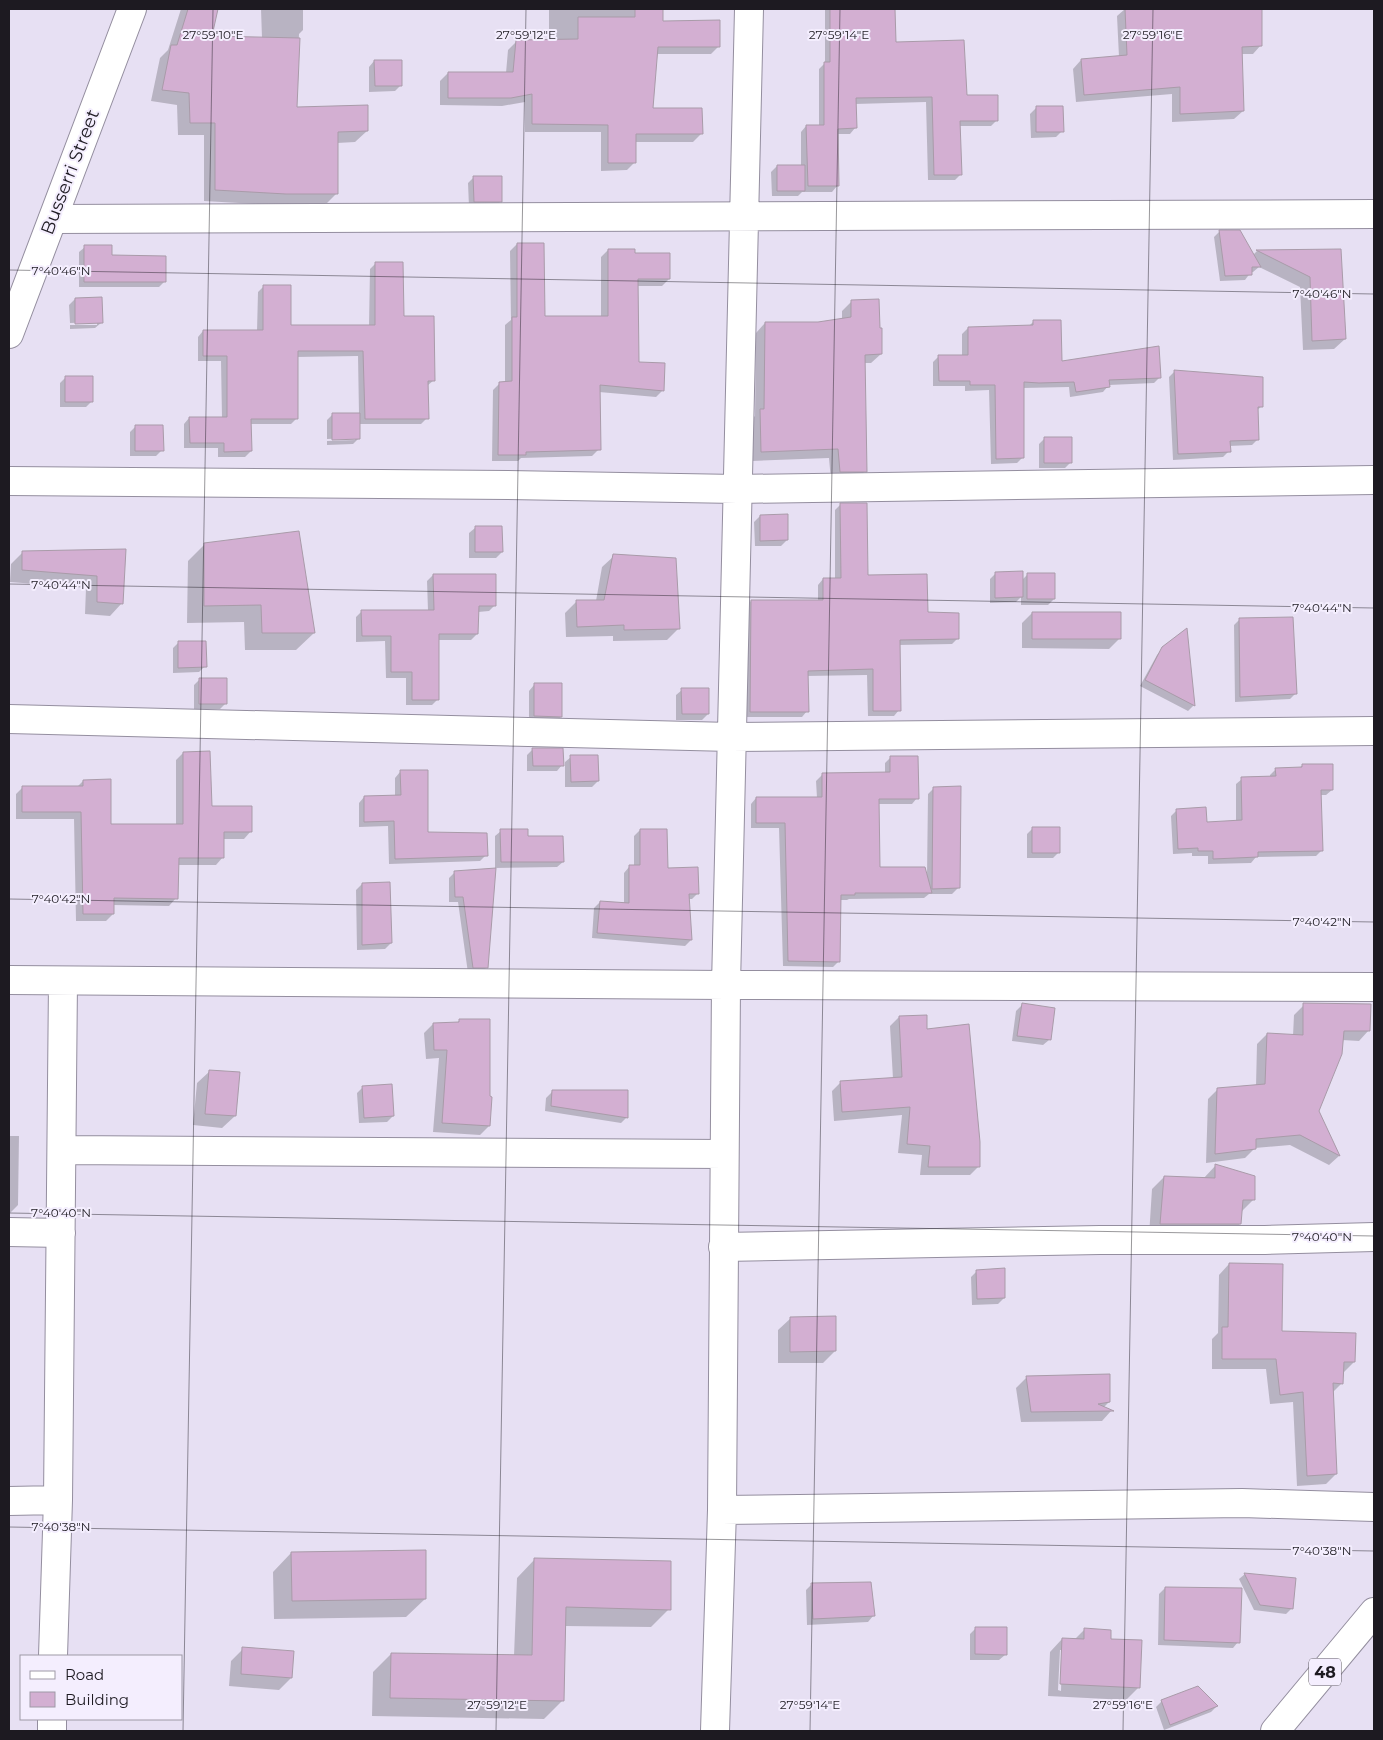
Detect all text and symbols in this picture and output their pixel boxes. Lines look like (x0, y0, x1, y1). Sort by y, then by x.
text: 27°59'10"E (182, 27, 244, 42)
text: 27°59'12"E (496, 27, 556, 42)
text: 27°59'14"E (809, 27, 869, 42)
text: 27°59'16"E (1123, 27, 1183, 42)
street label: Busserri Street (36, 106, 104, 238)
text: 7°40'46"N (32, 263, 90, 278)
text: 7°40'46"N (1293, 286, 1351, 301)
text: 7°40'44"N (31, 577, 91, 592)
text: 7°40'44"N (1292, 600, 1352, 615)
text: 7°40'42"N (32, 891, 90, 906)
text: 7°40'42"N (1293, 914, 1351, 929)
text: 7°40'40"N (31, 1205, 91, 1220)
text: 7°40'40"N (1292, 1229, 1352, 1244)
text: 7°40'38"N (32, 1519, 90, 1534)
text: 7°40'38"N (1293, 1543, 1351, 1558)
legend (20, 1655, 182, 1720)
road number: 48 (1309, 1658, 1341, 1685)
text: Road (65, 1665, 104, 1684)
text: Building (65, 1690, 129, 1709)
text: 27°59'12"E (467, 1697, 527, 1712)
text: 27°59'14"E (780, 1697, 840, 1712)
text: 27°59'16"E (1093, 1697, 1153, 1712)

